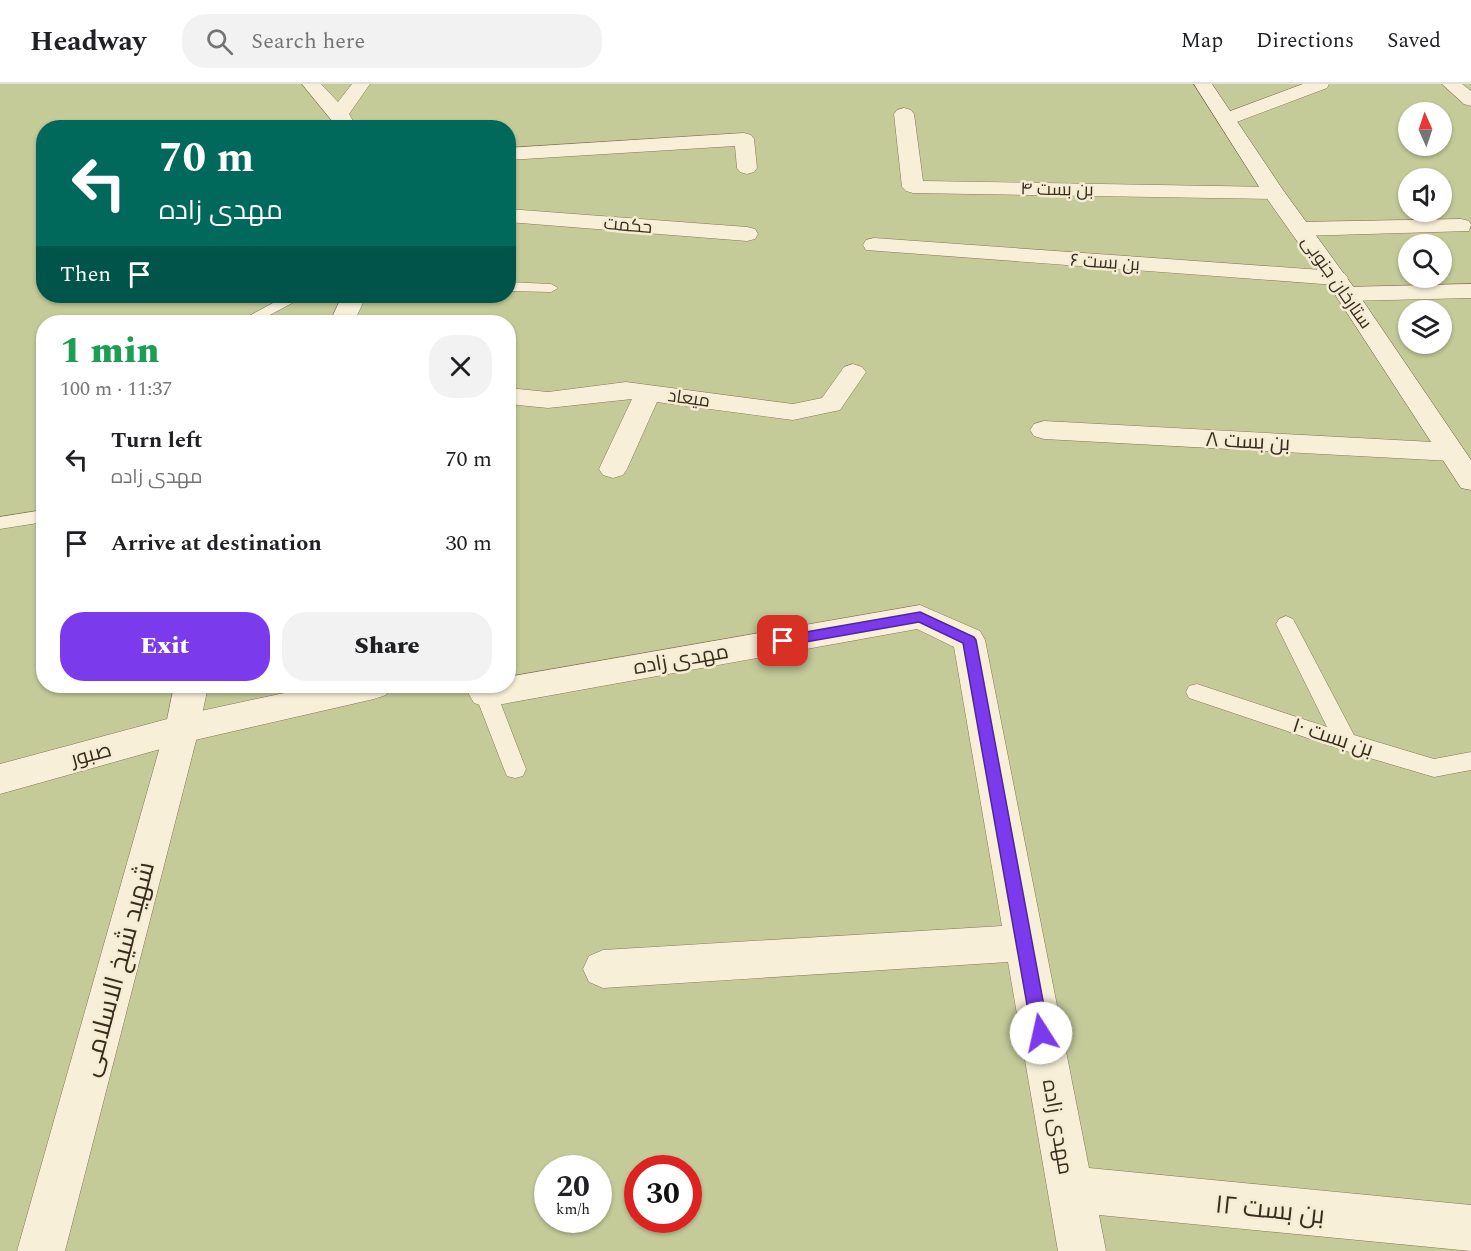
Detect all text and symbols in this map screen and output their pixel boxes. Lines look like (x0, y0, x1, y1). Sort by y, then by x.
search box (182, 14, 602, 68)
text: Headway (30, 20, 146, 63)
icon: search (203, 25, 236, 58)
text: Search here (251, 25, 365, 58)
text: Map (1181, 25, 1223, 57)
text: Directions (1256, 25, 1354, 57)
text: Saved (1387, 25, 1441, 57)
north arrow (1398, 102, 1452, 156)
map controls (1398, 102, 1452, 354)
text: 70 m (159, 127, 254, 190)
icon: left (60, 144, 138, 222)
button: sound (1398, 168, 1452, 222)
street label: بن بست ۴ (1020, 175, 1094, 204)
text: مهدی زاده (159, 190, 283, 232)
street label: حکمت (603, 210, 653, 241)
street label: ستارخان جنوبی (1294, 230, 1379, 334)
button: search (1398, 234, 1452, 288)
street label: بن بست ۶ (1069, 247, 1141, 278)
text: Then (60, 258, 111, 291)
icon: arrive (123, 258, 156, 291)
button: layers (1398, 300, 1452, 354)
text: 1 min (60, 324, 160, 379)
button: close (429, 335, 492, 398)
text: 100 m · 11:37 (60, 374, 172, 404)
street label: میعاد (666, 382, 712, 415)
text: Turn left (111, 424, 203, 457)
street label: بن بست ۸ (1205, 424, 1291, 460)
icon: left (60, 443, 93, 476)
text: 70 m (446, 443, 492, 476)
text: مهدی زاده (111, 462, 203, 492)
icon: arrive (60, 527, 93, 560)
text: Arrive at destination (111, 527, 322, 560)
text: 30 m (446, 527, 492, 560)
button: Exit (60, 612, 270, 681)
button: Share (282, 612, 492, 681)
pin (757, 615, 808, 666)
icon: arrive (766, 624, 799, 657)
street label: مهدی زاده (631, 636, 731, 684)
street label: بن بست ۱۰ (1288, 710, 1377, 766)
street label: صبور (66, 734, 115, 776)
street label: شهید شیخ الاسلامی (70, 857, 166, 1081)
position arrow (1009, 1001, 1073, 1065)
street label: مهدی زاده (1033, 1077, 1081, 1177)
speed limit sign: 30 (624, 1155, 702, 1233)
text: 20 (556, 1164, 590, 1210)
street label: بن بست ۱۲ (1213, 1184, 1327, 1236)
text: km/h (556, 1198, 590, 1221)

